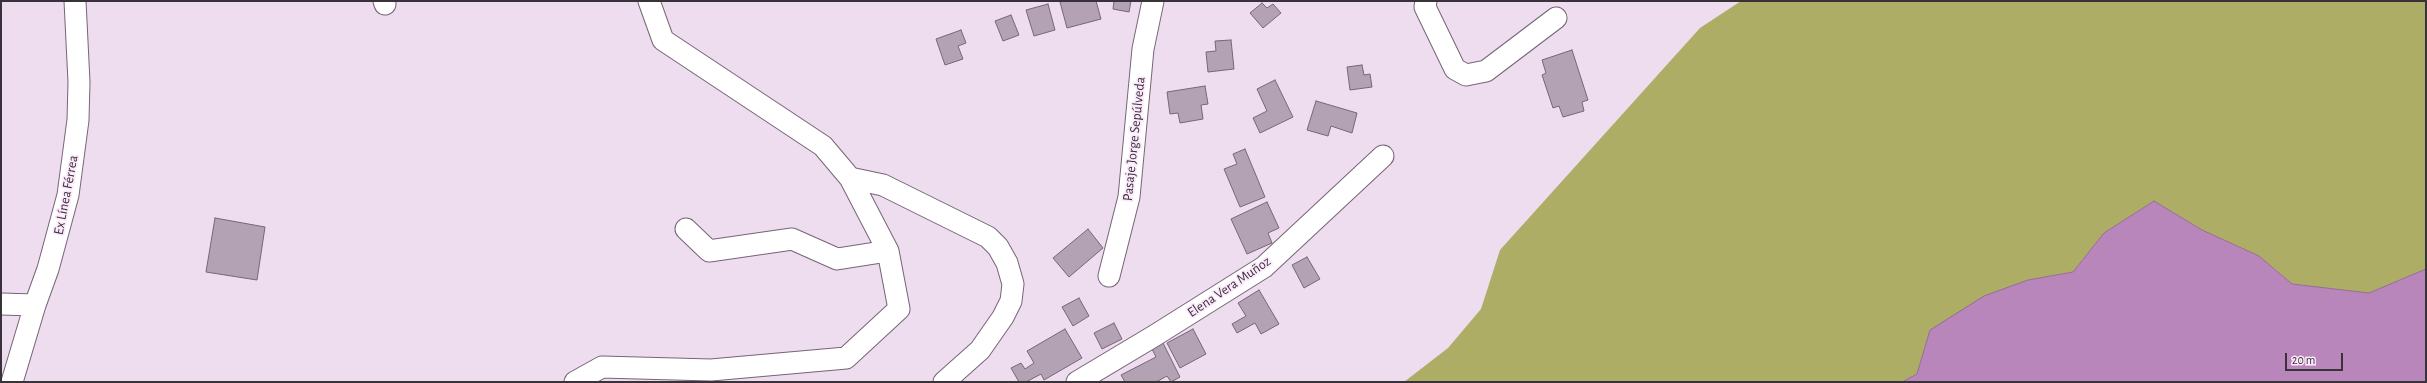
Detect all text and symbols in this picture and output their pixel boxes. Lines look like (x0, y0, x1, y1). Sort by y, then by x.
street label: Pasaje Jorge Sepúlveda (1119, 76, 1149, 202)
street label: Ex Línea Férrea (50, 154, 82, 236)
street label: Elena Vera Muñoz (1184, 253, 1274, 321)
scale bar (2287, 345, 2345, 371)
text: 20 m (2292, 354, 2315, 366)

